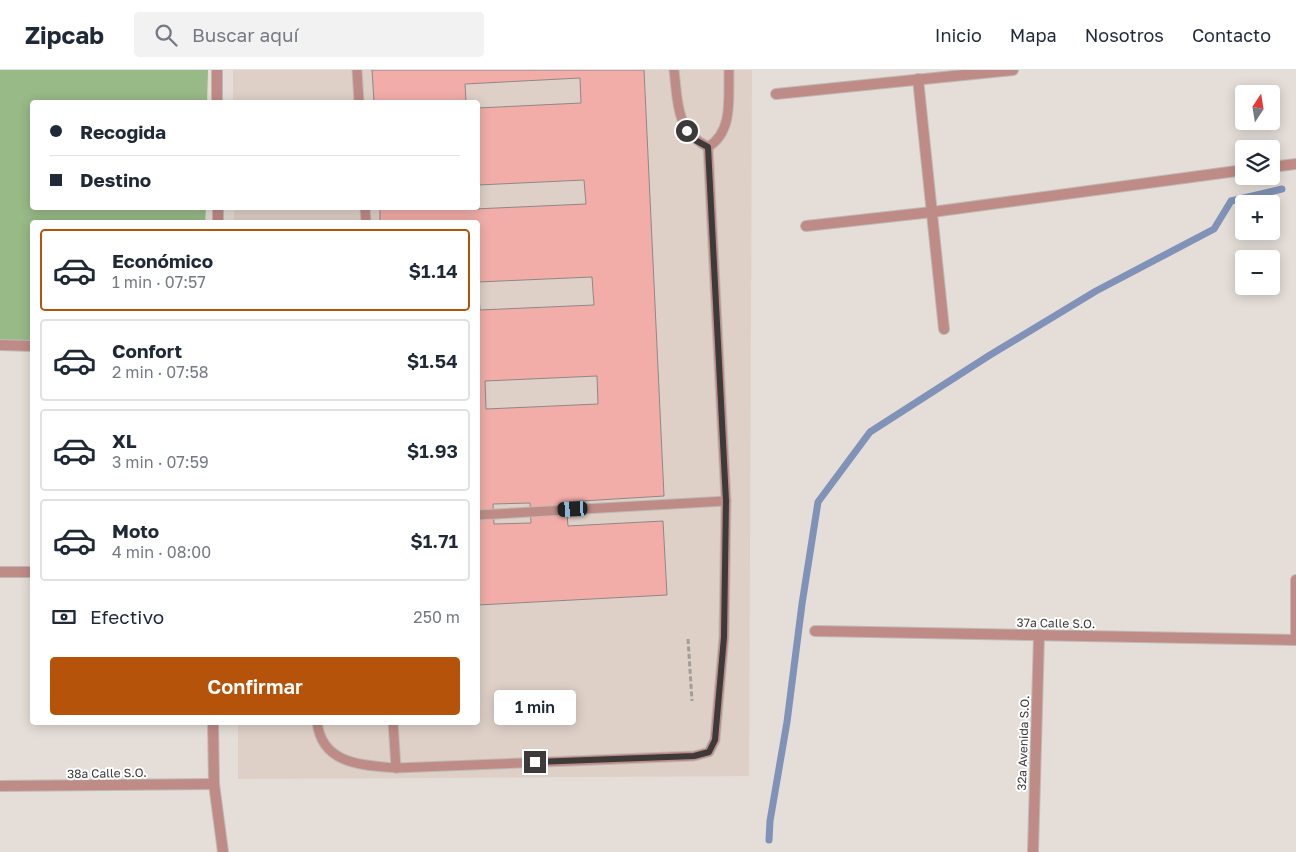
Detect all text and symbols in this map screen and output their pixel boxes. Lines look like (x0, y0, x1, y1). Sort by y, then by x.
search box (134, 12, 484, 57)
text: Zipcab (25, 20, 104, 49)
icon: search (152, 21, 180, 49)
text: Buscar aquí (192, 23, 299, 46)
text: Inicio (935, 24, 982, 46)
text: Mapa (1010, 24, 1057, 46)
text: Nosotros (1085, 24, 1164, 46)
text: Contacto (1192, 24, 1271, 46)
north arrow (1235, 85, 1280, 130)
map controls (1235, 85, 1280, 295)
text: Recogida (80, 120, 166, 143)
route start (676, 120, 698, 142)
button: layers (1235, 140, 1280, 185)
text: Destino (80, 168, 151, 191)
button: + (1235, 195, 1280, 240)
icon: car (52, 248, 97, 293)
text: Económico (112, 249, 213, 272)
button: − (1235, 250, 1280, 295)
text: $1.14 (409, 259, 458, 282)
text: 1 min · 07:57 (112, 272, 206, 292)
icon: car (52, 338, 97, 383)
text: Confort (112, 339, 182, 362)
text: $1.54 (407, 349, 458, 372)
text: 2 min · 07:58 (112, 362, 209, 382)
icon: car (52, 428, 97, 473)
text: XL (112, 429, 137, 452)
text: $1.93 (407, 439, 458, 462)
text: 3 min · 07:59 (112, 452, 209, 472)
car (557, 501, 588, 517)
icon: car (52, 518, 97, 563)
text: Moto (112, 519, 159, 542)
text: $1.71 (410, 529, 458, 552)
text: 4 min · 08:00 (112, 542, 211, 562)
icon: cash (50, 603, 78, 631)
text: Efectivo (90, 605, 164, 628)
text: 250 m (413, 607, 460, 627)
street label: 37a Calle S.O. (1016, 615, 1096, 631)
button: Confirmar (50, 657, 460, 715)
callout: 1 min (494, 690, 576, 724)
street label: 32a Avenida S.O. (1014, 695, 1032, 791)
text: 1 min (515, 697, 555, 717)
route end (524, 751, 546, 773)
street label: 38a Calle S.O. (67, 765, 147, 781)

